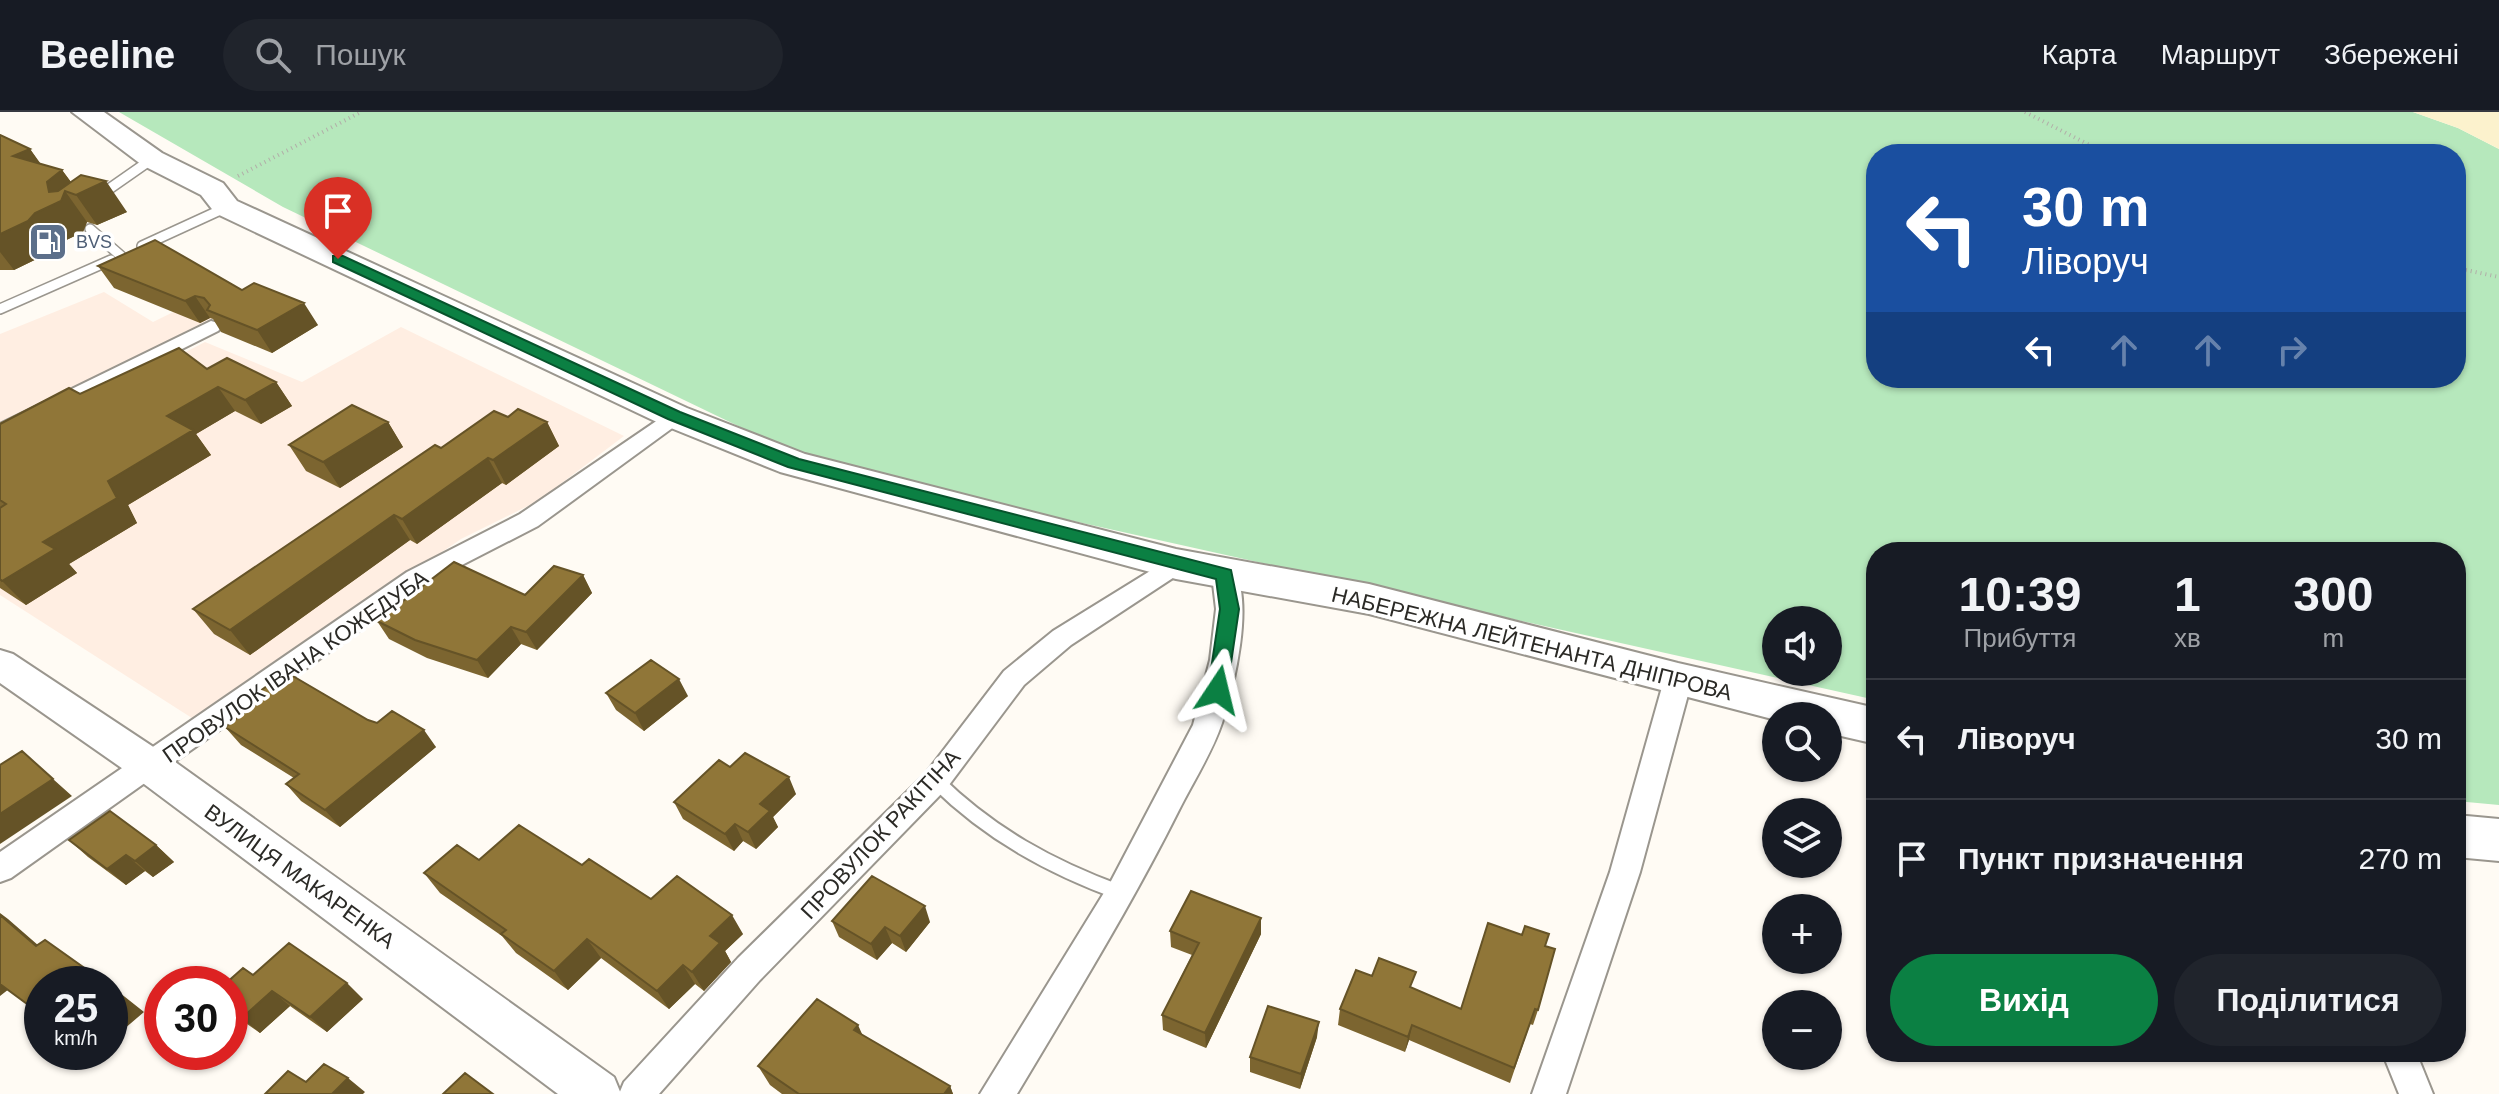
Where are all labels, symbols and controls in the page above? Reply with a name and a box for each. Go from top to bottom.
search box [223,19,783,91]
icon: search [251,33,295,77]
text: Beeline [40,34,175,76]
text: Пошук [315,38,406,71]
text: Карта [2042,39,2117,70]
text: Маршрут [2161,39,2280,70]
text: Збережені [2324,39,2459,70]
text: 30 m [2022,175,2150,238]
icon: left [1890,176,1994,280]
pin [304,177,372,259]
icon: arrive [316,189,360,233]
fuel station icon: BVS [27,221,69,263]
place label: BVS [76,232,112,252]
text: Ліворуч [2022,241,2149,282]
icon: left [2018,328,2062,372]
icon: ahead [2102,328,2146,372]
icon: ahead [2186,328,2230,372]
icon: right [2270,328,2314,372]
street label: ПРОВУЛОК ІВАНА КОЖЕДУБА [158,565,433,768]
text: 10:39 [1959,568,2081,621]
text: 1 [2174,568,2201,621]
text: 300 [2293,568,2373,621]
street label: НАБЕРЕЖНА ЛЕЙТЕНАНТА ДНІПРОВА [1329,582,1735,705]
map controls [1762,606,1842,1070]
button: sound [1762,606,1842,686]
text: Прибуття [1964,623,2076,653]
text: хв [2174,623,2201,653]
text: m [2323,623,2344,653]
position arrow [1176,648,1260,732]
button: search [1762,702,1842,782]
icon: left [1890,717,1934,761]
text: Ліворуч [1958,722,2076,755]
text: 30 m [2375,722,2442,755]
street label: ПРОВУЛОК РАКІТІНА [796,745,965,924]
button: layers [1762,798,1842,878]
street label: ВУЛИЦЯ МАКАРЕНКА [200,799,400,954]
icon: arrive [1890,837,1934,881]
text: Пункт призначення [1958,842,2244,875]
text: 270 m [2359,842,2442,875]
button: + [1762,894,1842,974]
button: Вихід [1890,954,2158,1046]
button: Поділитися [2174,954,2442,1046]
speed limit sign: 30 [144,966,248,1070]
text: 25 [54,986,98,1030]
button: − [1762,990,1842,1070]
text: km/h [54,1027,98,1049]

